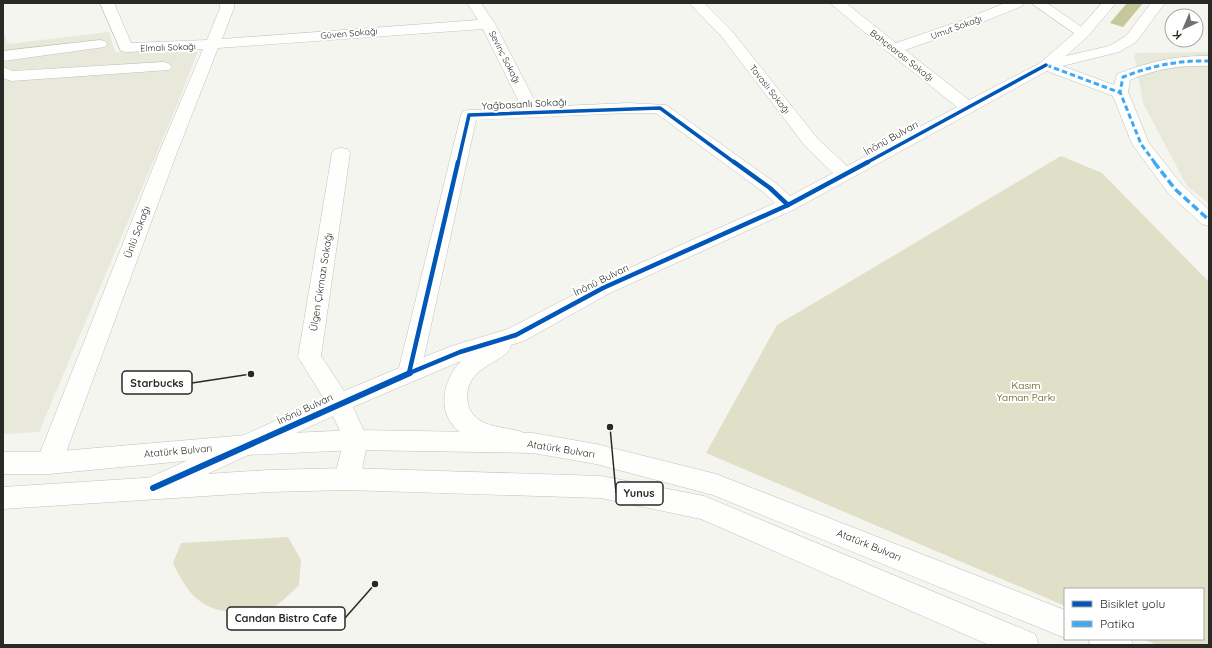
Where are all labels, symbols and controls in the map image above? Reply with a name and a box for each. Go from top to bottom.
north arrow [1164,8,1204,48]
street label: Umut Sokağı [929,13,983,41]
street label: Güven Sokağı [320,25,378,41]
street label: Bahçearası Sokağı [868,27,936,83]
text: K [1170,28,1185,43]
street label: Sevinç Sokağı [487,29,523,85]
street label: Elmalı Sokağı [140,41,196,53]
street label: Tavaslı Sokağı [747,62,793,116]
street label: Yağbasanlı Sokağı [481,95,567,113]
street label: İnönü Bulvarı [862,118,920,158]
street label: Ünlü Sokağı [121,204,153,260]
street label: Ülgen Çıkmazı Sokağı [307,232,335,332]
street label: İnönü Bulvarı [571,261,631,299]
callout: Starbucks [122,371,192,394]
text: Starbucks [130,376,184,390]
park label: Kasım Yaman Parkı [997,379,1055,404]
street label: İnönü Bulvarı [275,390,335,428]
street label: Atatürk Bulvarı [526,437,596,461]
street label: Atatürk Bulvarı [143,442,213,460]
callout: Yunus [616,482,663,505]
text: Yunus [623,486,655,500]
street label: Atatürk Bulvarı [835,526,903,564]
legend [1064,588,1204,640]
text: Bisiklet yolu [1100,596,1165,611]
callout: Candan Bistro Cafe [227,607,345,630]
text: Candan Bistro Cafe [235,611,338,625]
text: Patika [1100,616,1135,631]

